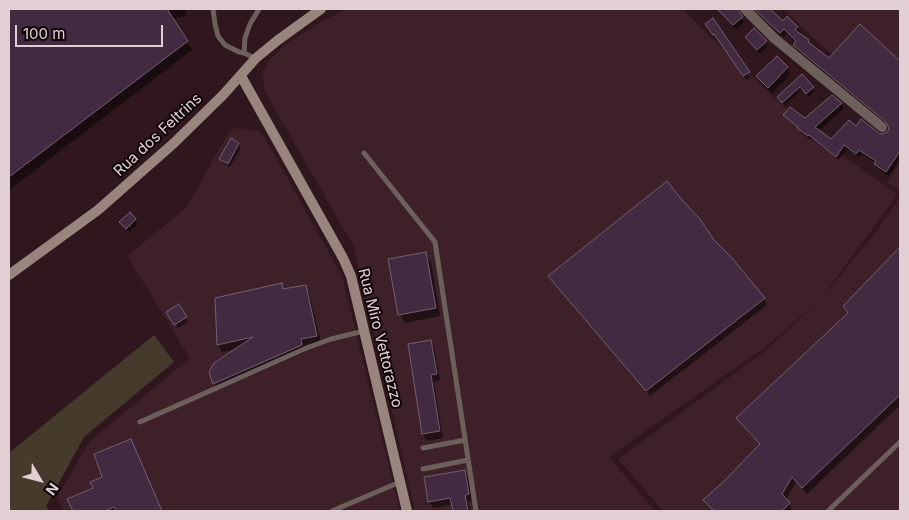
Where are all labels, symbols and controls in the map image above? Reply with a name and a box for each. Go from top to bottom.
scale bar [18,15,165,47]
text: 100 m [23,24,65,43]
street label: Rua dos Feltrins [110,90,206,180]
street label: Rua Miro Vettorazzo [354,266,406,410]
north arrow [15,455,65,505]
text: N [42,480,62,499]

